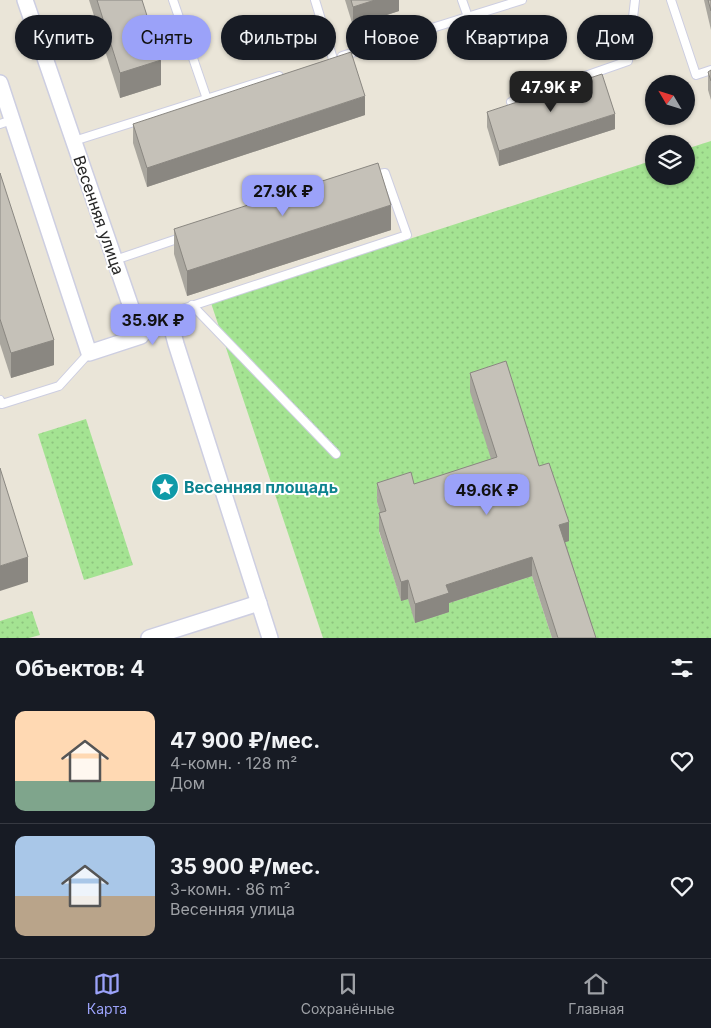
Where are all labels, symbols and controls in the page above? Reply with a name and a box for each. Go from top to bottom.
chip: Купить [15,15,112,60]
chip: Снять [122,15,211,60]
chip: Фильтры [221,15,336,60]
chip: Новое [346,15,437,60]
chip: Квартира [447,15,567,60]
chip: Дом [577,15,653,60]
pin: 47.9K ₽ [505,70,597,113]
north arrow [645,75,695,125]
map controls [645,75,695,185]
text: 47.9K ₽ [521,77,581,97]
button: layers [645,135,695,185]
street label: Весенняя улица [69,153,129,277]
pin: 27.9K ₽ [237,174,329,217]
text: 27.9K ₽ [253,181,313,201]
pin: 35.9K ₽ [107,304,199,346]
text: 35.9K ₽ [122,310,184,330]
place icon: Весенняя площадь [150,472,180,502]
pin: 49.6K ₽ [441,474,533,516]
place label: Весенняя площадь [184,477,338,497]
text: 49.6K ₽ [455,480,519,500]
icon: filters [668,654,696,682]
text: Объектов: 4 [15,656,144,681]
text: 47 900 ₽/мес. [170,728,320,753]
icon: home [55,731,115,791]
icon: heart [668,747,696,775]
text: 4-комн. · 128 m² [170,753,297,773]
text: Дом [170,773,205,793]
text: 35 900 ₽/мес. [170,854,321,879]
icon: home [55,856,115,916]
icon: heart [668,872,696,900]
text: 3-комн. · 86 m² [170,879,291,899]
text: Весенняя улица [170,899,295,919]
tab: Карта [87,970,127,1017]
tab: Сохранённые [301,970,395,1017]
tab: Главная [568,970,624,1017]

